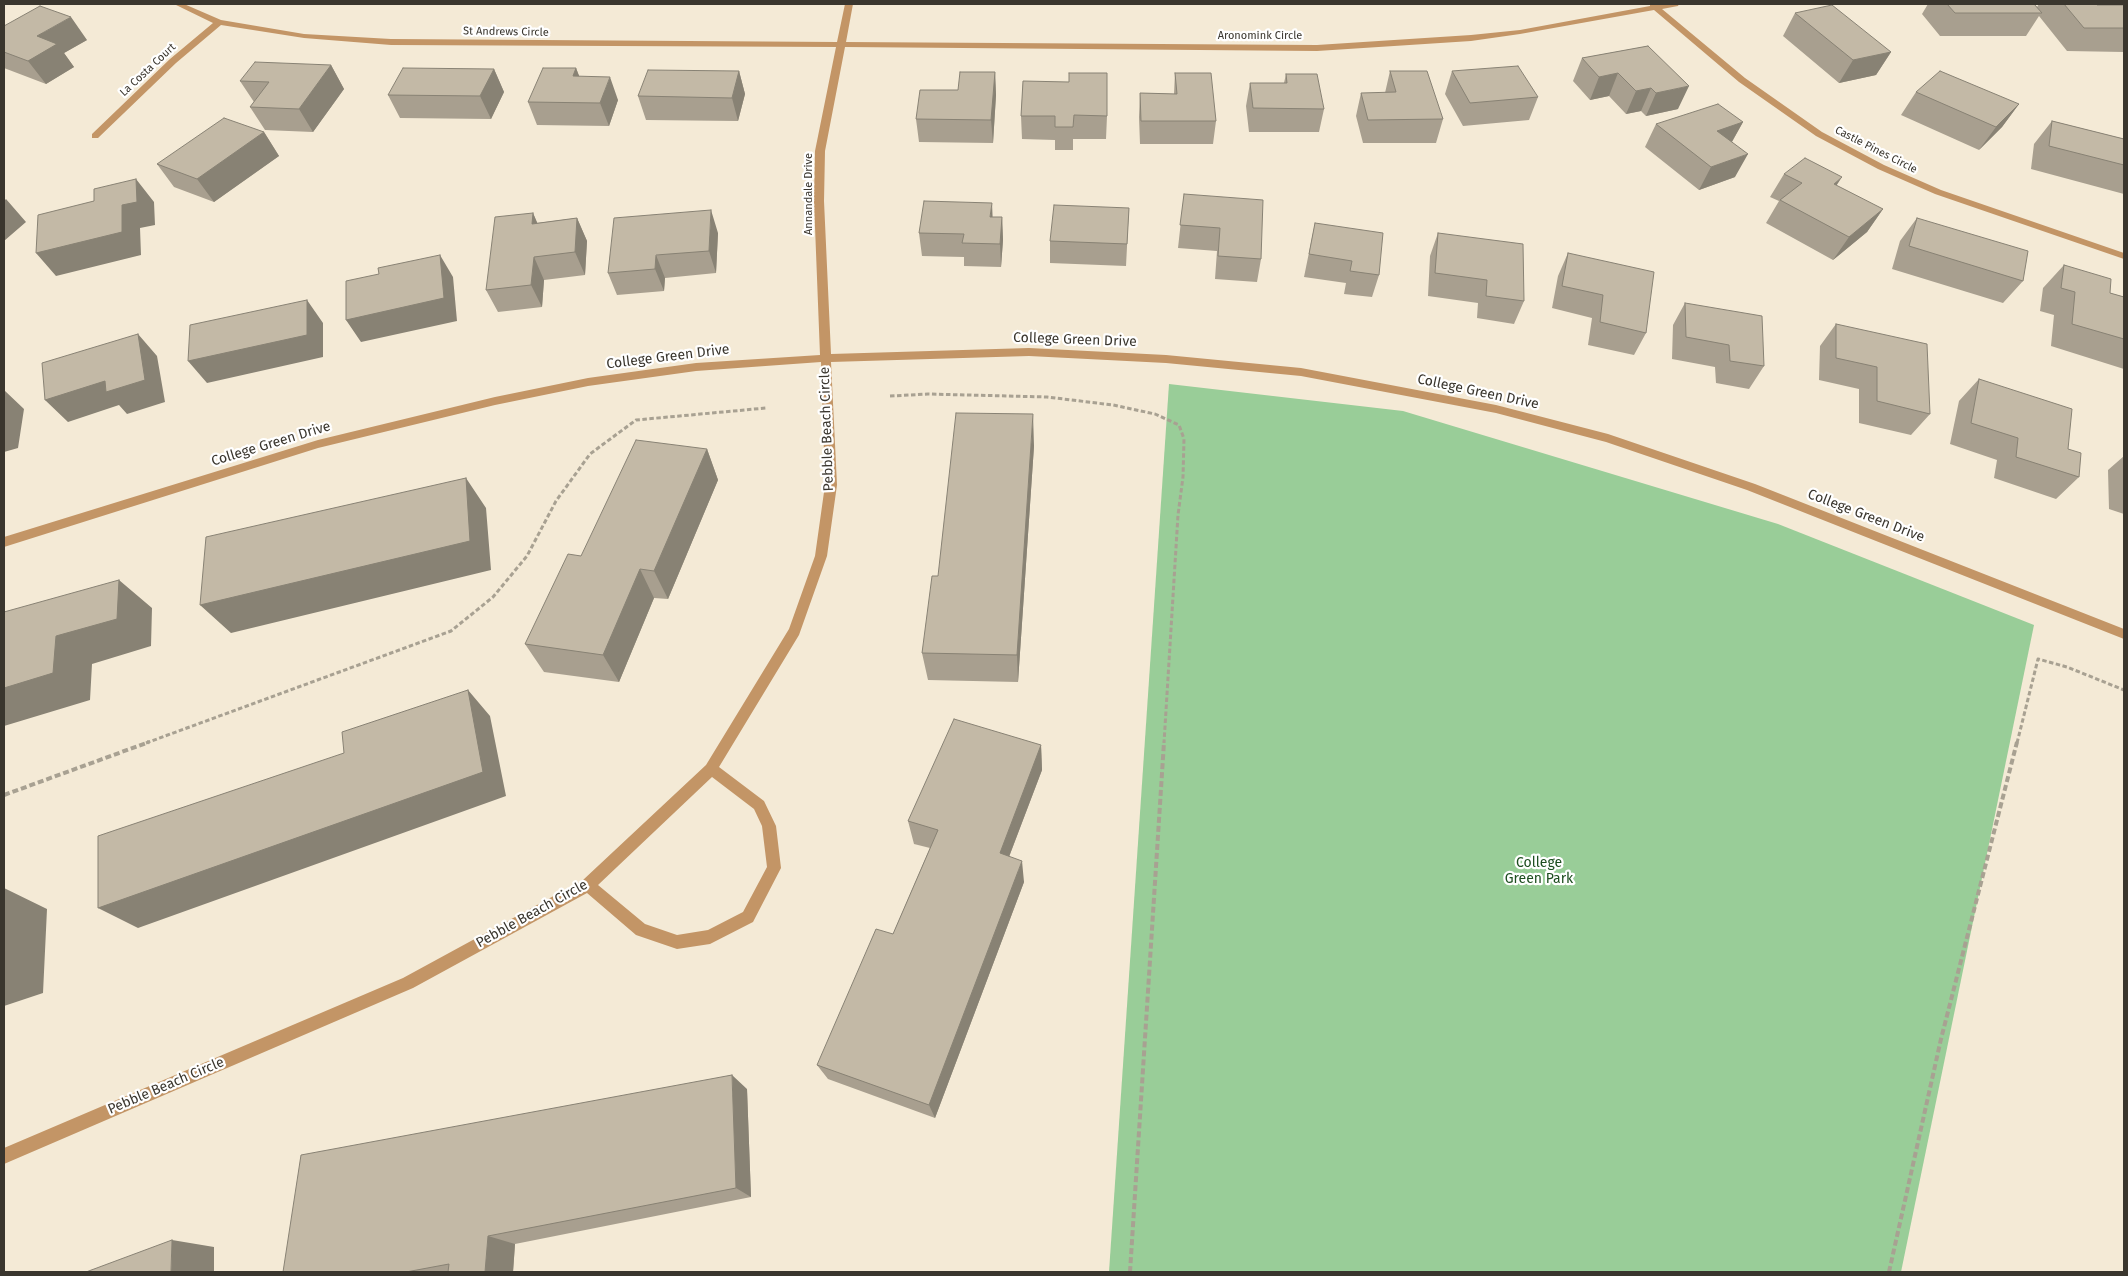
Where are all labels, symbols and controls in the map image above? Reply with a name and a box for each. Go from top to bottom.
street label: St Andrews Circle [463,25,549,39]
street label: Aronomink Circle [1218,29,1302,43]
street label: La Costa Court [117,41,179,99]
street label: Castle Pines Circle [1833,124,1919,176]
street label: Annandale Drive [802,153,816,235]
street label: College Green Drive [1013,329,1137,351]
street label: College Green Drive [606,341,730,373]
street label: Pebble Beach Circle [816,366,838,492]
street label: College Green Drive [1416,371,1540,413]
street label: College Green Drive [209,418,333,470]
street label: College Green Drive [1805,486,1927,546]
park label: College Green Park [1505,855,1573,888]
street label: Pebble Beach Circle [473,876,591,952]
street label: Pebble Beach Circle [105,1054,227,1118]

